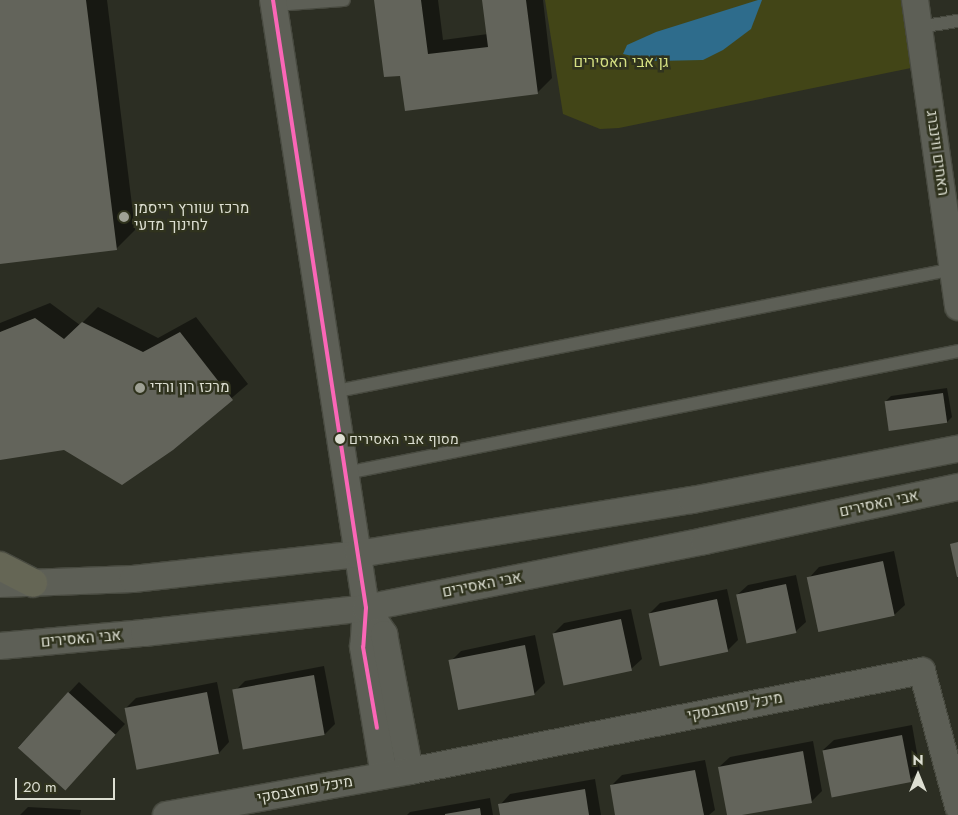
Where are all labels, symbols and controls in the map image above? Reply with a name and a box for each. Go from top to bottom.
park label: גן אבי האסירים [573,54,669,72]
street label: האחים ווינברג [922,109,952,197]
place label: מרכז שוורץ רייסמן לחינוך מדעי [134,199,249,234]
marker: מרכז שוורץ רייסמן לחינוך מדעי [118,211,130,223]
place label: מרכז רון ורדי [150,379,229,397]
marker: מרכז רון ורדי [134,382,146,394]
place label: מסוף אבי האסירים [349,431,459,447]
marker: מסוף אבי האסירים [335,434,345,444]
street label: אבי האסירים [838,487,920,521]
street label: אבי האסירים [441,568,523,602]
street label: אבי האסירים [40,627,122,651]
street label: מיכל פוחצבסקי [686,689,784,725]
north arrow [893,750,943,800]
text: N [912,750,924,770]
scale bar [18,768,118,800]
street label: מיכל פוחצבסקי [256,773,354,807]
text: 20 m [23,776,57,798]

